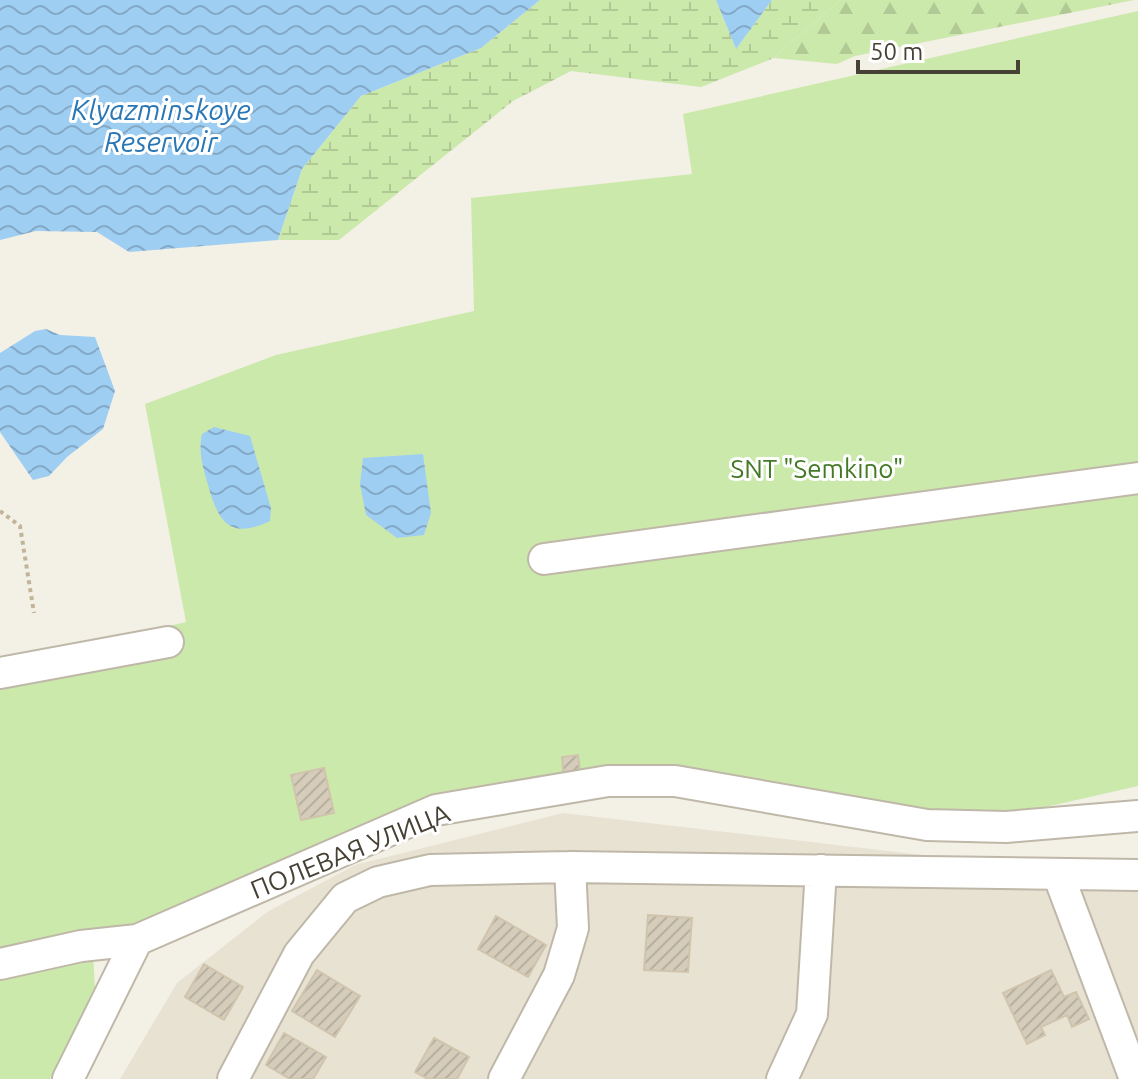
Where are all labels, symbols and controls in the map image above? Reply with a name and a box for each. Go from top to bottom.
scale bar [858,24,1018,74]
text: 50 m [870,38,923,65]
water label: Klyazminskoye Reservoir [71,94,251,157]
park label: SNT "Semkino" [731,454,903,483]
street label: ПОЛЕВАЯ УЛИЦА [246,798,454,904]

